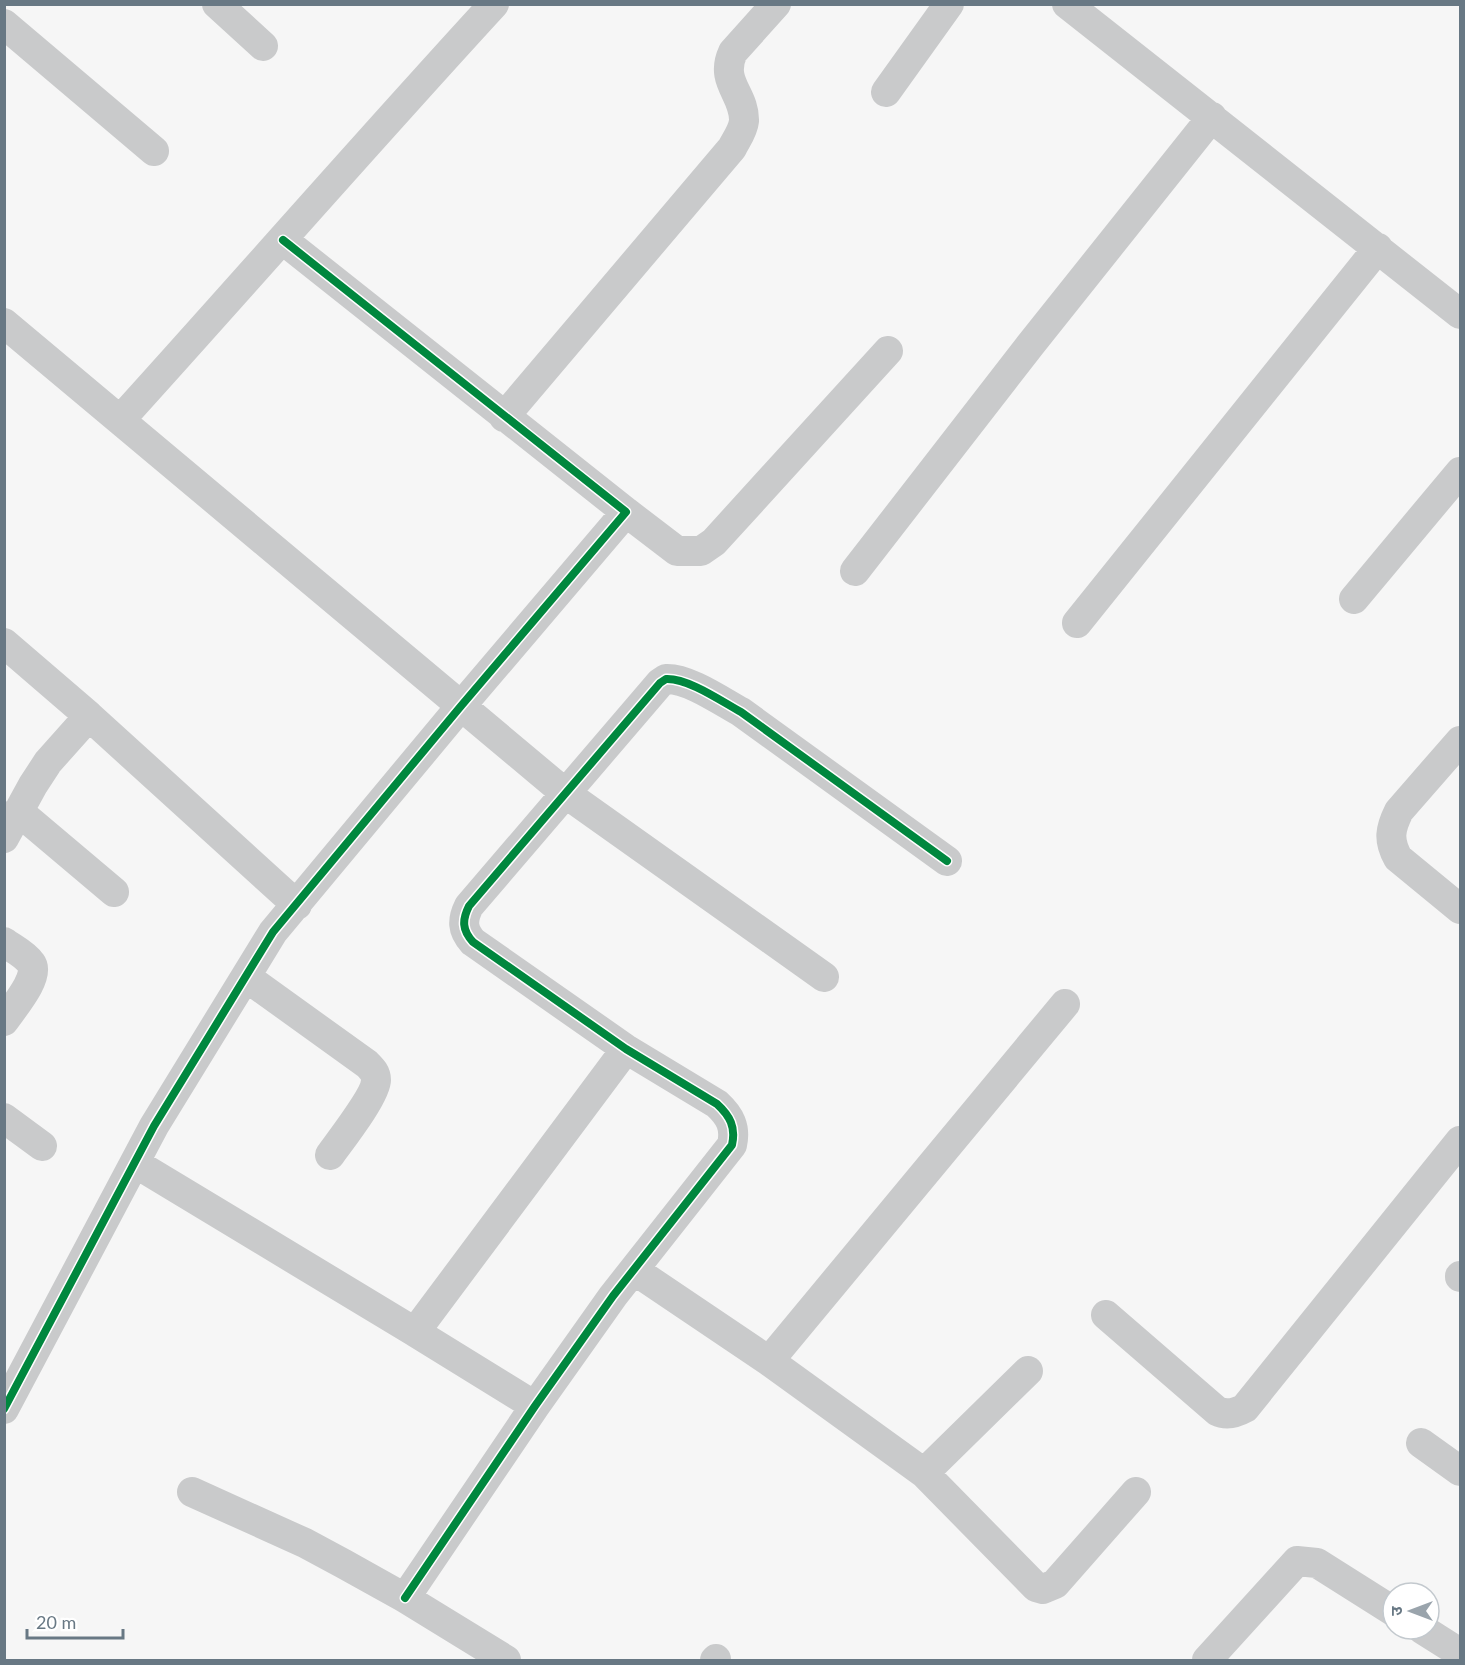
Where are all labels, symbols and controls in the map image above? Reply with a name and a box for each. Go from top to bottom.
north arrow [1381,1581,1441,1641]
scale bar [27,1602,123,1640]
text: उ [1386,1606,1405,1616]
text: 20 m [36,1611,76,1633]

